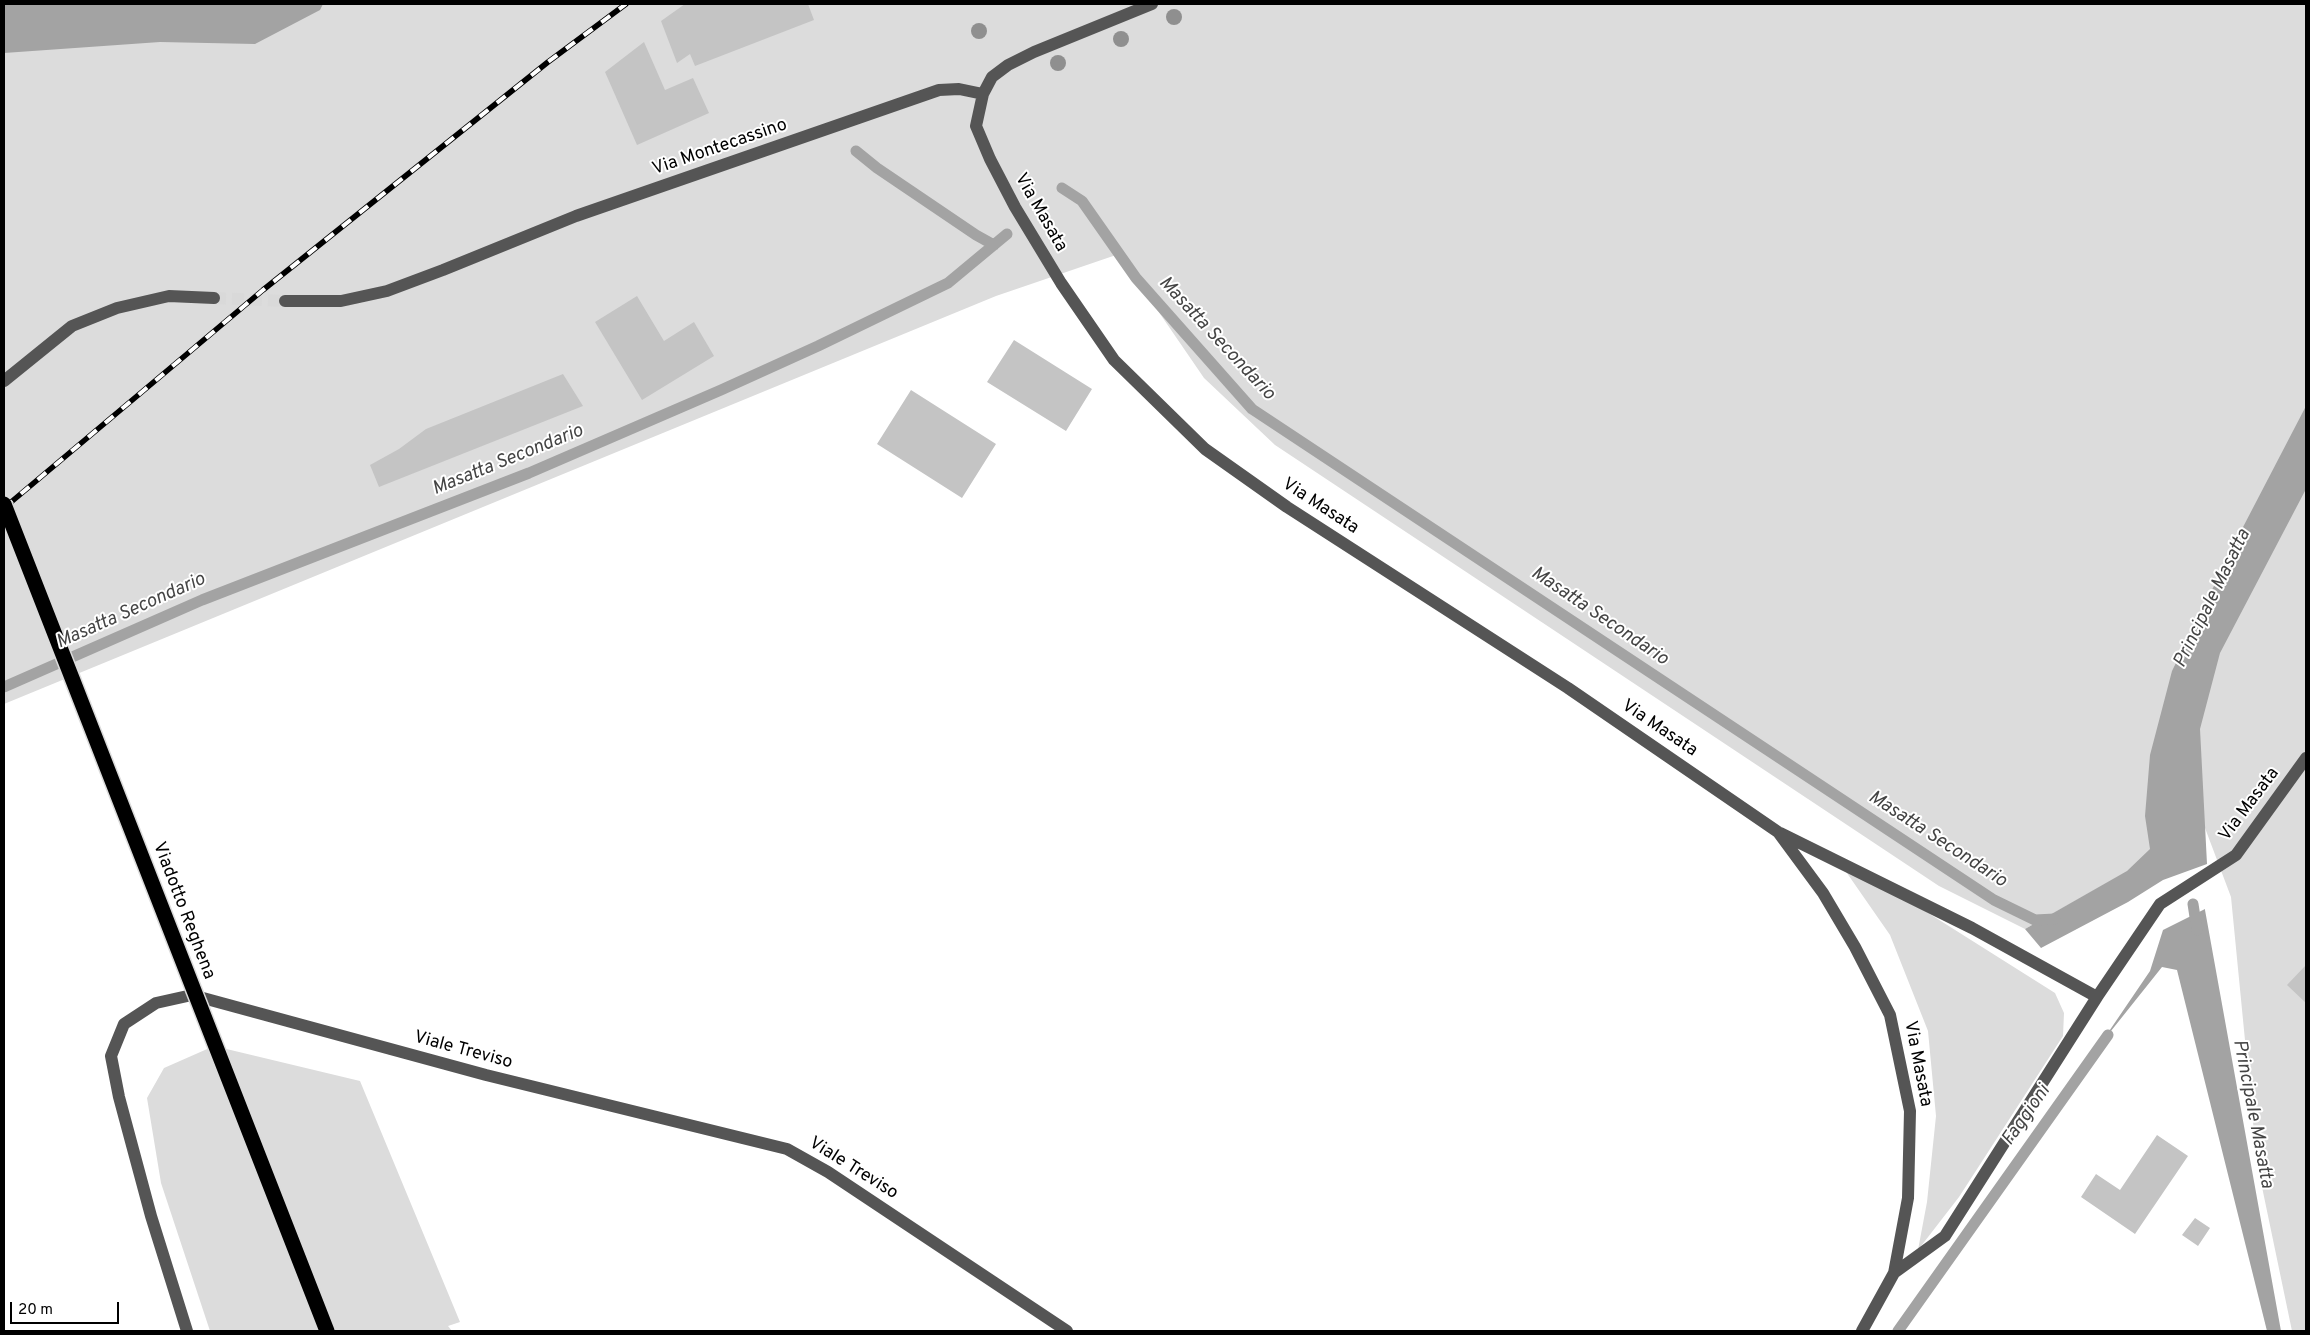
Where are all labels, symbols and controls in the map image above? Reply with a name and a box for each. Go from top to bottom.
street label: Via Montecassino [650,115,790,181]
street label: Via Masata [1009,170,1071,256]
water label: Masatta Secondario [1153,272,1279,406]
water label: Masatta Secondario [429,420,587,502]
street label: Via Masata [1278,474,1362,540]
water label: Principale Masatta [2170,526,2256,672]
water label: Masatta Secondario [1526,563,1672,671]
water label: Masatta Secondario [53,569,209,655]
street label: Via Masata [1617,696,1701,762]
street label: Via Masata [2215,764,2285,846]
water label: Masatta Secondario [1863,787,2011,893]
street label: Viadotto Reghena [147,839,219,983]
street label: Via Masata [1898,1019,1936,1109]
street label: Viale Treviso [411,1027,515,1075]
water label: Principale Masatta [2226,1038,2278,1190]
water label: Faggioni [1998,1081,2056,1151]
street label: Viale Treviso [804,1133,902,1205]
scale bar [12,1292,121,1324]
text: 20 m [18,1301,53,1320]

